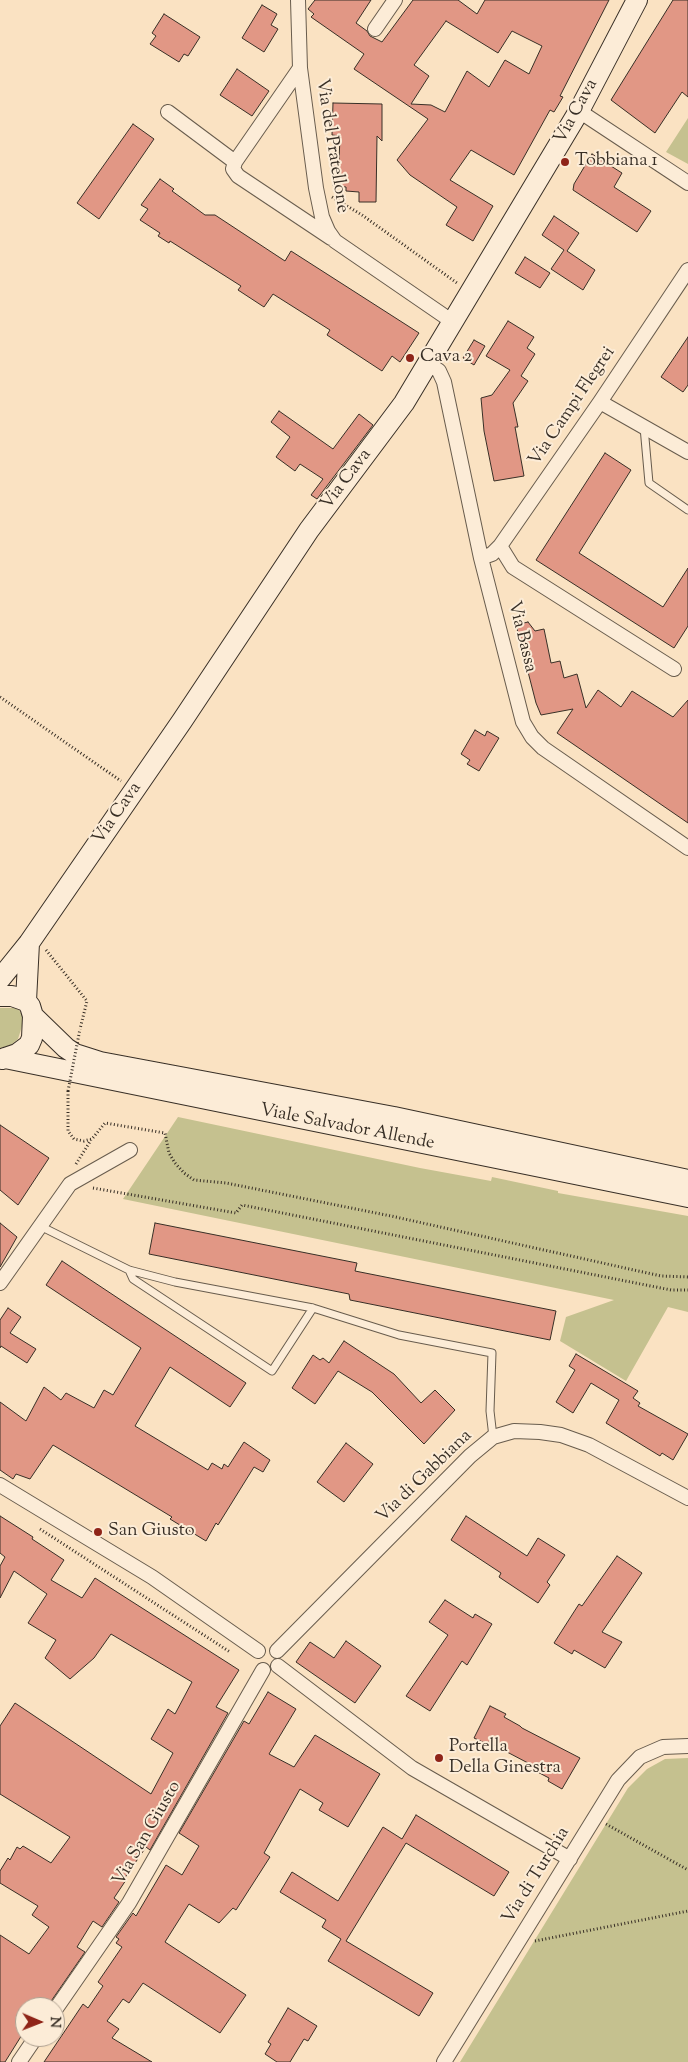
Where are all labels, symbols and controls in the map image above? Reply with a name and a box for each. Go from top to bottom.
street label: Via Cava [550,76,604,148]
street label: Via del Pratellone [310,77,352,215]
place label: Tobbiana 1 [575,151,658,173]
marker: Tobbiana 1 [559,156,571,168]
street label: Via Campi Flegrei [525,343,621,471]
place label: Cava 2 [420,347,472,369]
marker: Cava 2 [404,352,416,364]
street label: Via Cava [317,445,377,515]
street label: Via Bassa [502,599,540,675]
street label: Via Cava [89,779,147,849]
street label: Viale Salvador Allende [258,1100,436,1156]
street label: Via di Gabbiana [373,1426,477,1528]
place label: San Giusto [108,1521,195,1543]
marker: San Giusto [92,1526,104,1538]
place label: Portella Della Ginestra [449,1737,561,1780]
marker: Portella Della Ginestra [433,1752,445,1764]
street label: Via San Giusto [109,1778,187,1890]
street label: Via di Turchia [499,1824,575,1928]
north arrow [15,1997,65,2047]
text: N [44,2016,64,2028]

